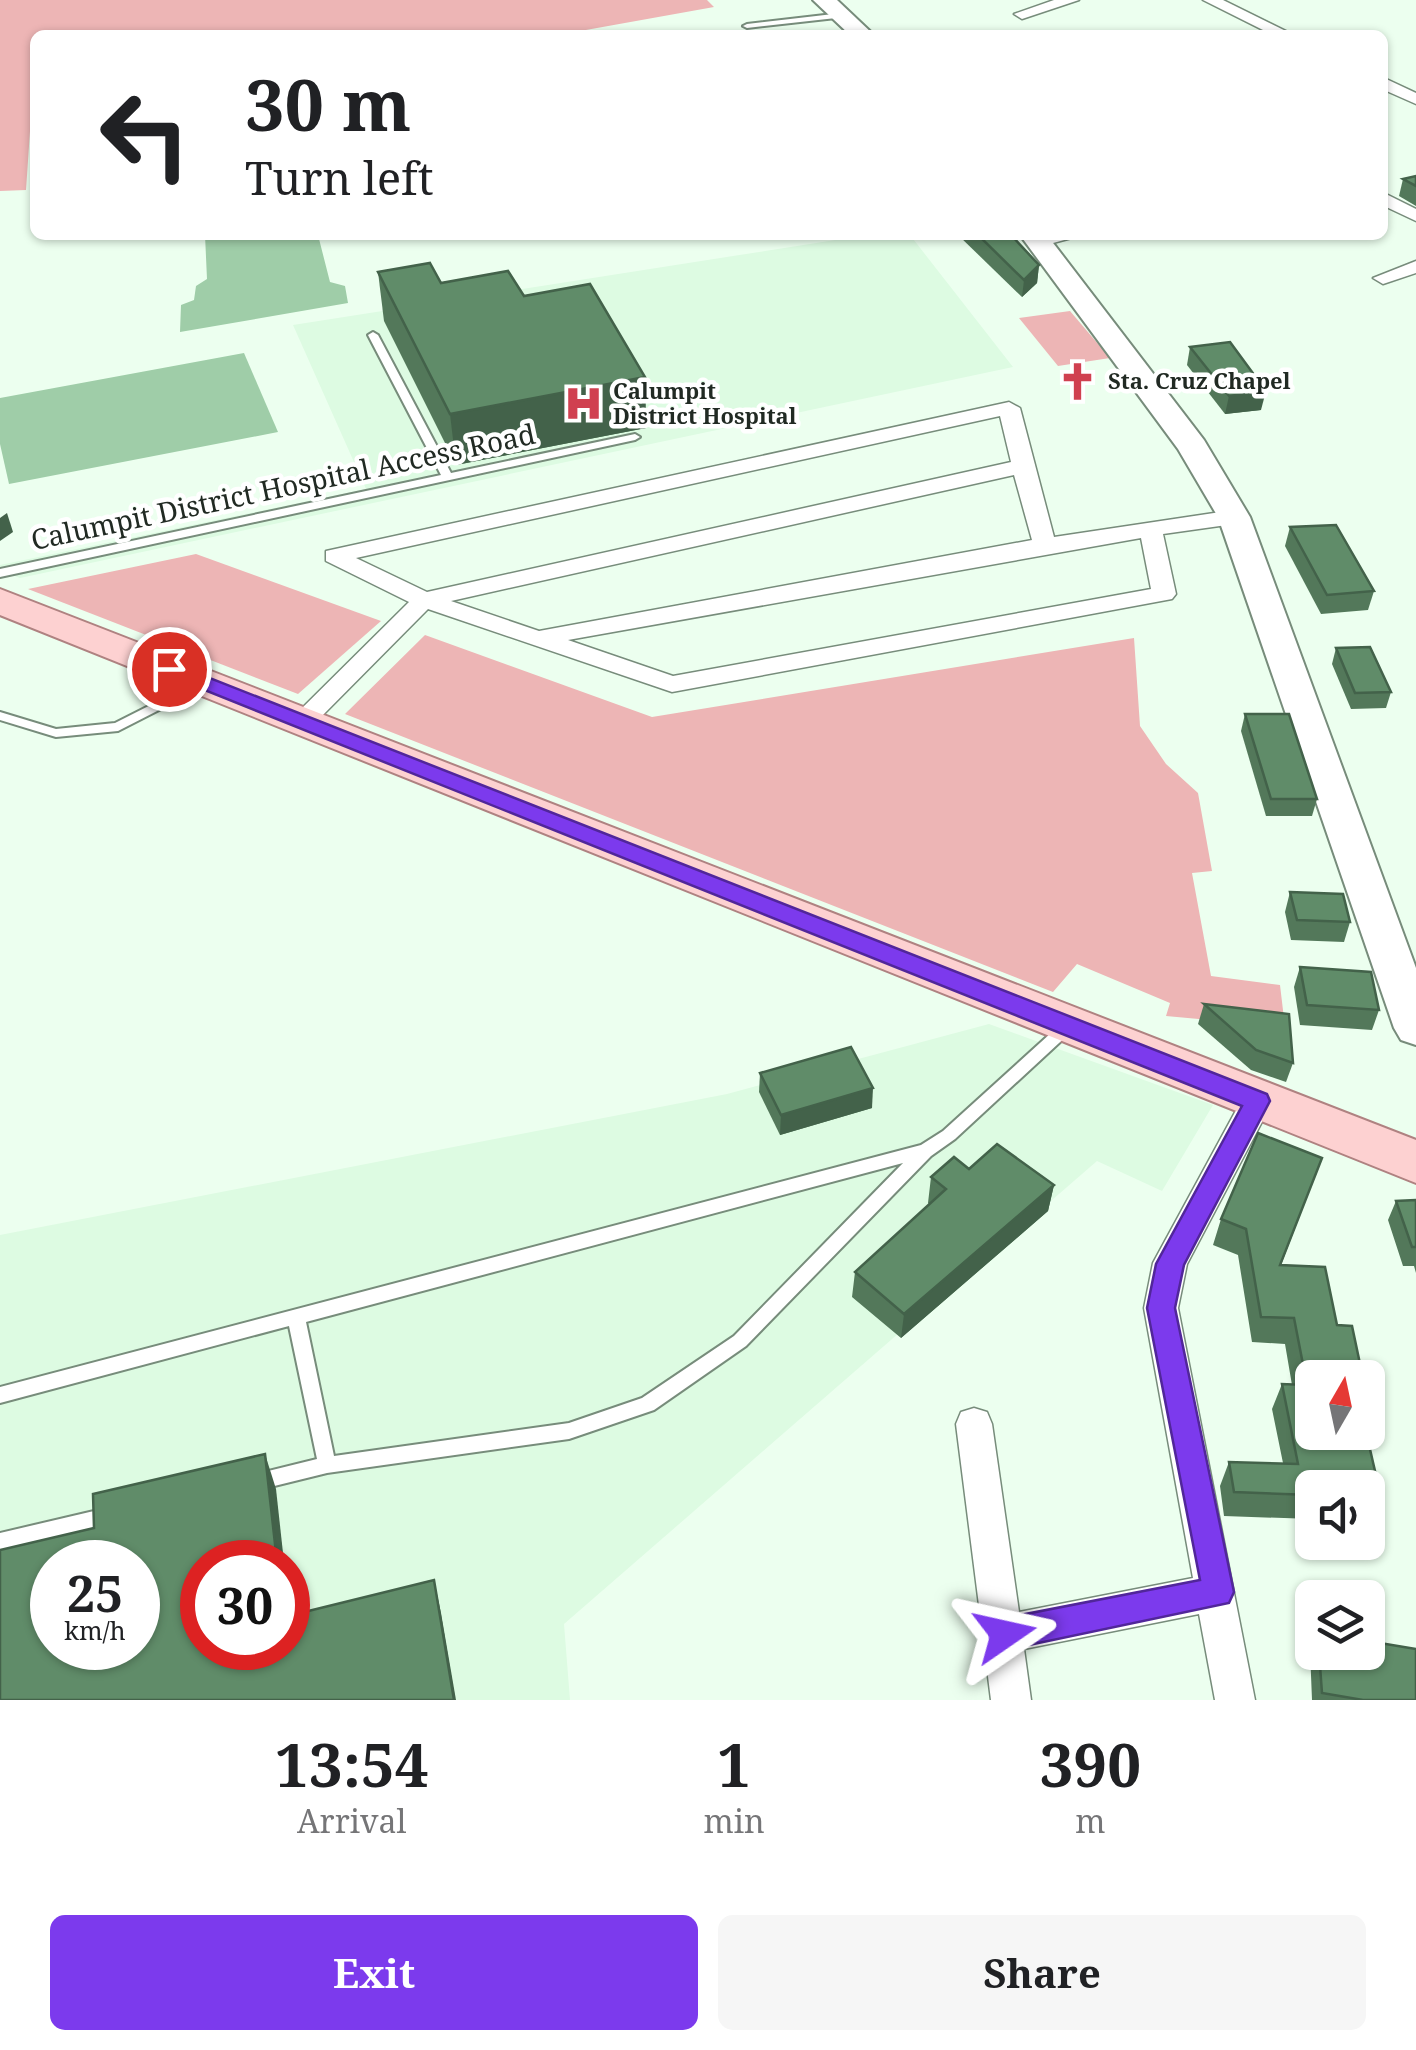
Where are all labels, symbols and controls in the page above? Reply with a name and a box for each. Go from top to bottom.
text: 30 m [245,56,411,152]
icon: left [80,70,210,200]
text: Turn left [245,147,434,208]
church icon: Sta. Cruz Chapel [1057,360,1099,402]
place label: Sta. Cruz Chapel [1108,365,1291,395]
place label: Calumpit District Hospital [613,375,797,430]
hospital icon: Calumpit District Hospital [562,383,604,425]
street label: Calumpit District Hospital Access Road [27,414,538,558]
pin [127,627,212,712]
icon: arrive [142,642,197,697]
north arrow [1295,1360,1385,1450]
map controls [1295,1360,1385,1670]
button: sound [1295,1470,1385,1560]
speed limit sign: 30 [180,1540,310,1670]
text: 25 [67,1559,123,1627]
button: layers [1295,1580,1385,1670]
position arrow [953,1582,1057,1686]
text: km/h [64,1613,126,1647]
text: 13:54 [275,1723,429,1805]
text: 1 [717,1723,751,1805]
text: 390 [1039,1723,1141,1805]
text: Arrival [297,1799,406,1842]
text: min [704,1799,765,1842]
text: m [1075,1799,1105,1842]
button: Exit [50,1915,698,2030]
button: Share [718,1915,1366,2030]

